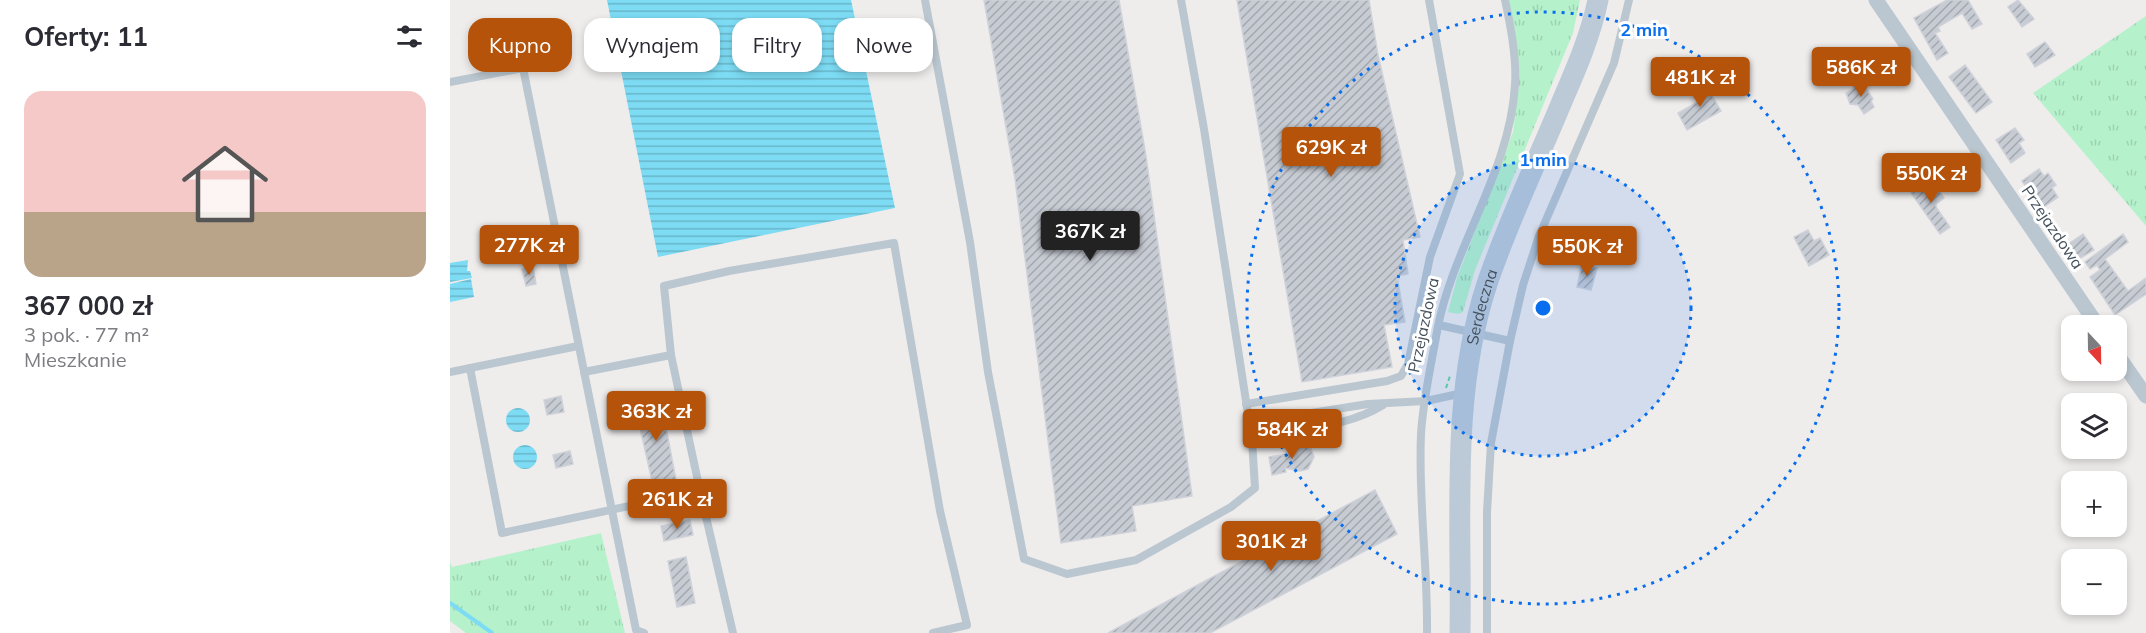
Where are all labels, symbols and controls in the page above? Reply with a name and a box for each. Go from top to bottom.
chip: Kupno [468,18,572,72]
chip: Wynajem [584,18,720,72]
chip: Filtry [732,18,822,72]
chip: Nowe [834,18,933,72]
text: 2 min [1620,18,1668,41]
text: Oferty: 11 [24,20,148,53]
icon: filters [393,20,426,53]
pin: 586K zł [1806,47,1916,98]
text: 586K zł [1826,54,1896,79]
pin: 481K zł [1645,57,1755,108]
text: 481K zł [1665,64,1735,89]
pin: 629K zł [1276,127,1386,178]
icon: home [171,130,279,238]
text: 629K zł [1296,134,1366,159]
text: 1 min [1519,148,1567,171]
pin: 550K zł [1876,153,1986,204]
text: 550K zł [1896,160,1966,185]
street label: Przejazdowa [2018,181,2088,273]
pin: 367K zł [1035,211,1145,262]
text: 367K zł [1055,218,1125,243]
pin: 277K zł [474,225,584,276]
pin: 550K zł [1532,226,1642,277]
text: 277K zł [494,232,564,257]
text: 550K zł [1552,233,1622,258]
street label: Serdeczna [1462,266,1501,347]
street label: Przejazdowa [1403,276,1443,374]
text: 367 000 zł [24,289,152,322]
centre of rings [1533,298,1553,318]
north arrow [2061,315,2127,381]
map controls [2061,315,2127,615]
text: 3 pok. · 77 m² [24,322,149,347]
text: Mieszkanie [24,347,127,372]
pin: 363K zł [601,391,711,442]
button: layers [2061,393,2127,459]
text: 363K zł [621,398,691,423]
pin: 584K zł [1237,409,1347,460]
text: 584K zł [1257,416,1327,441]
button: + [2061,471,2127,537]
pin: 261K zł [622,479,732,530]
text: 261K zł [642,486,712,511]
pin: 301K zł [1216,521,1326,572]
text: 301K zł [1236,528,1306,553]
button: − [2061,549,2127,615]

